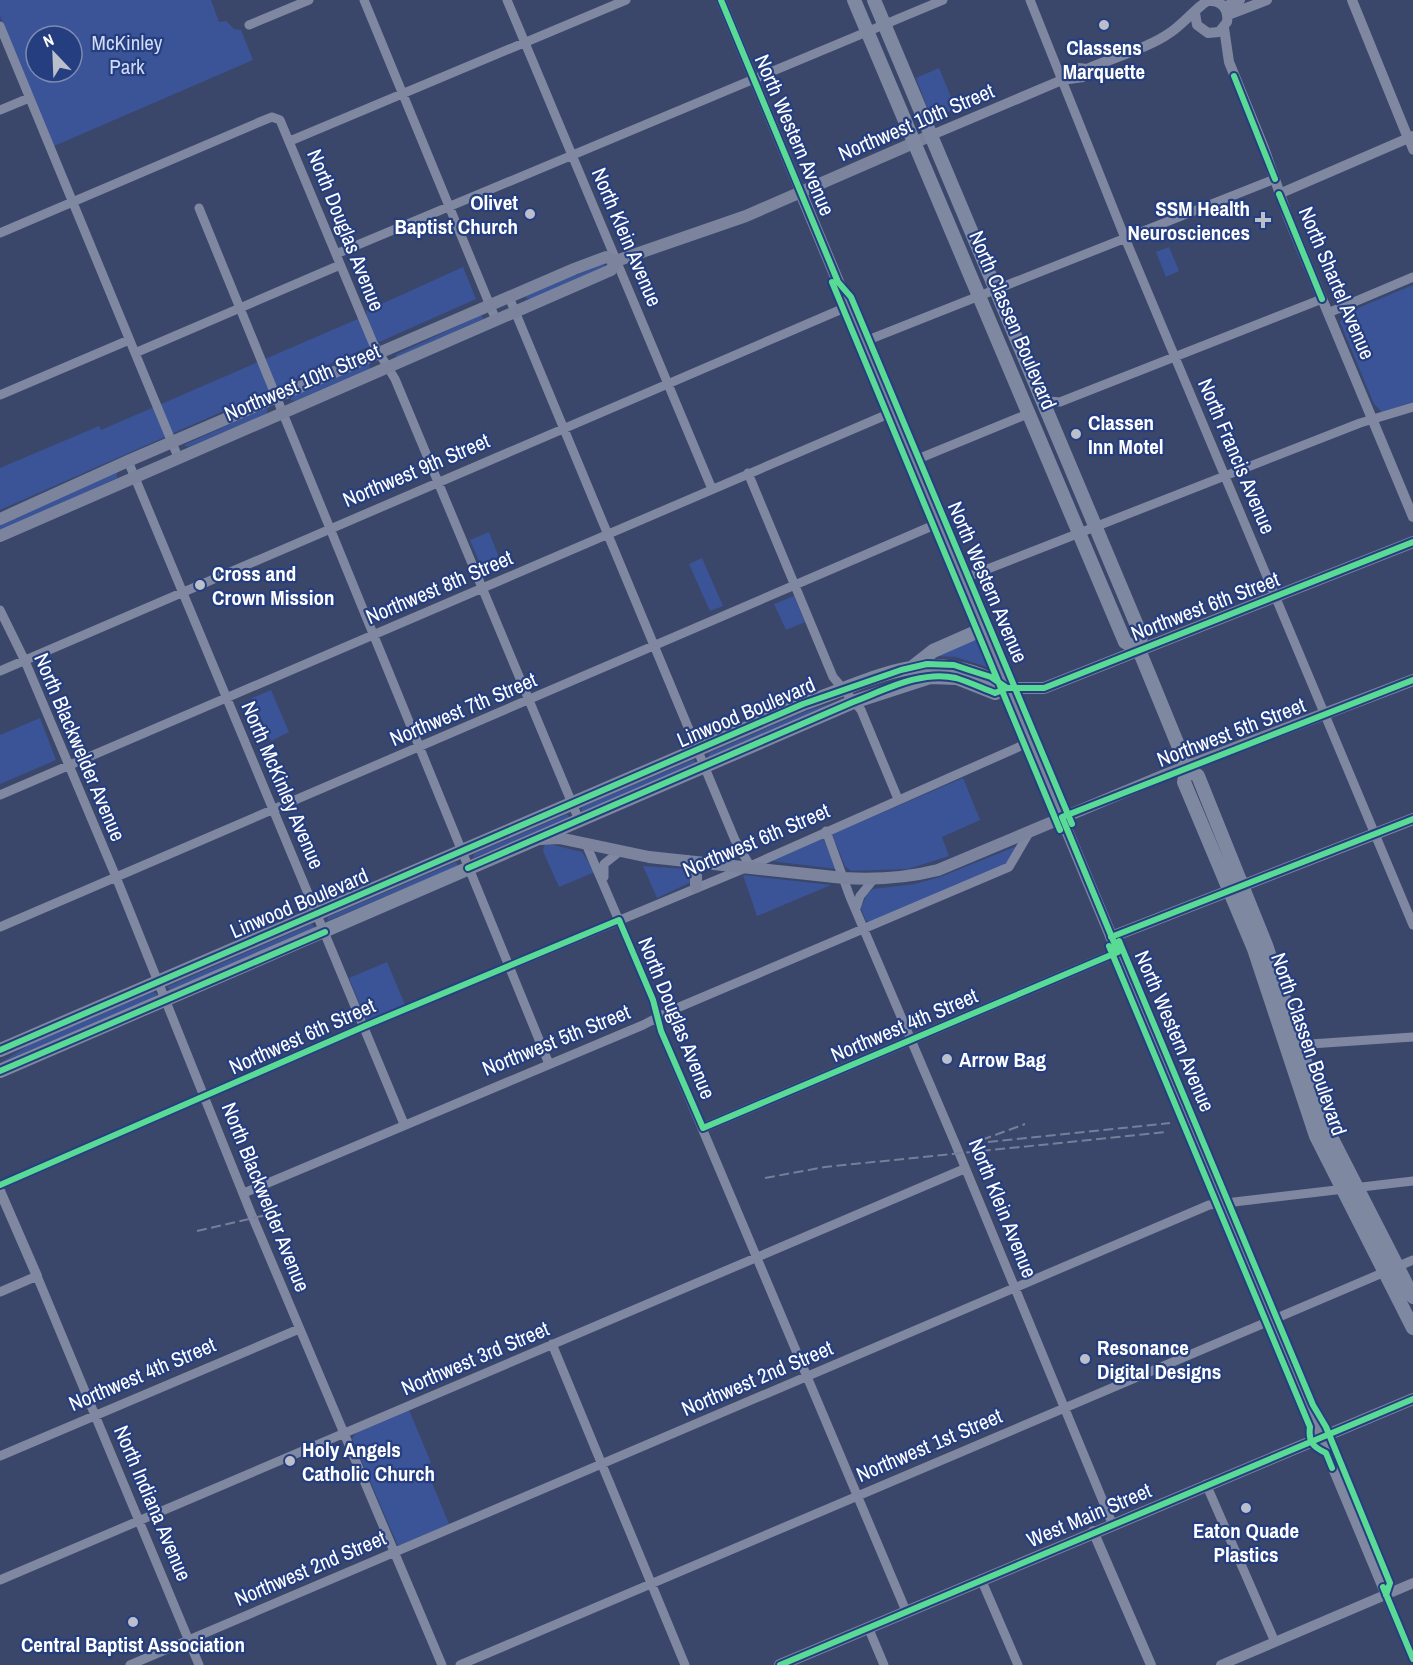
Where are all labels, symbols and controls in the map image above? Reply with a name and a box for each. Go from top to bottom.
marker: Classens Marquette [1097,18,1111,32]
north arrow [24,24,84,84]
text: N [39,28,57,52]
park label: McKinley Park [92,28,163,81]
place label: Classens Marquette [1063,33,1145,86]
street label: North Western Avenue [748,50,842,220]
street label: Northwest 10th Street [834,76,999,168]
street label: North Douglas Avenue [300,145,392,315]
street label: North Klein Avenue [585,163,669,311]
place label: Olivet Baptist Church [395,188,518,241]
place label: SSM Health Neurosciences [1127,194,1250,247]
street label: North Shartel Avenue [1292,202,1382,364]
marker: Olivet Baptist Church [523,207,537,221]
marker: SSM Health Neurosciences [1254,211,1272,229]
street label: North Classen Boulevard [962,226,1064,414]
street label: Northwest 10th Street [220,336,385,428]
street label: North Francis Avenue [1191,374,1283,538]
place label: Classen Inn Motel [1088,408,1164,461]
street label: Northwest 9th Street [338,426,494,514]
marker: Classen Inn Motel [1069,427,1083,441]
street label: North Western Avenue [941,497,1035,667]
street label: Northwest 8th Street [361,543,517,631]
place label: Cross and Crown Mission [212,559,334,612]
street label: Northwest 6th Street [1127,564,1284,648]
marker: Cross and Crown Mission [193,578,207,592]
street label: North Blackwelder Avenue [27,649,133,845]
street label: Northwest 7th Street [385,665,541,753]
street label: Linwood Boulevard [672,670,820,754]
street label: Northwest 5th Street [1153,690,1310,774]
street label: North McKinley Avenue [235,697,331,873]
street label: Northwest 6th Street [678,796,834,884]
street label: Linwood Boulevard [225,861,373,945]
street label: North Douglas Avenue [631,933,723,1103]
street label: North Western Avenue [1128,946,1222,1116]
street label: North Classen Boulevard [1264,949,1354,1139]
street label: Northwest 4th Street [826,981,982,1069]
street label: Northwest 6th Street [224,991,380,1081]
street label: Northwest 5th Street [478,997,634,1083]
place label: Arrow Bag [959,1045,1047,1074]
marker: Arrow Bag [940,1052,954,1066]
street label: North Blackwelder Avenue [215,1098,317,1296]
street label: North Klein Avenue [962,1134,1044,1282]
street label: Northwest 3rd Street [397,1314,554,1402]
street label: Northwest 4th Street [64,1330,220,1418]
street label: Northwest 2nd Street [677,1333,837,1423]
place label: Resonance Digital Designs [1097,1333,1221,1386]
marker: Resonance Digital Designs [1078,1352,1092,1366]
street label: Northwest 1st Street [852,1401,1007,1489]
street label: North Indiana Avenue [107,1421,199,1585]
place label: Holy Angels Catholic Church [302,1435,435,1488]
marker: Holy Angels Catholic Church [283,1454,297,1468]
street label: West Main Street [1022,1476,1156,1554]
marker: Eaton Quade Plastics [1239,1501,1253,1515]
place label: Eaton Quade Plastics [1193,1516,1299,1569]
street label: Northwest 2nd Street [230,1523,390,1613]
marker: Central Baptist Association [126,1615,140,1629]
place label: Central Baptist Association [21,1630,245,1659]

